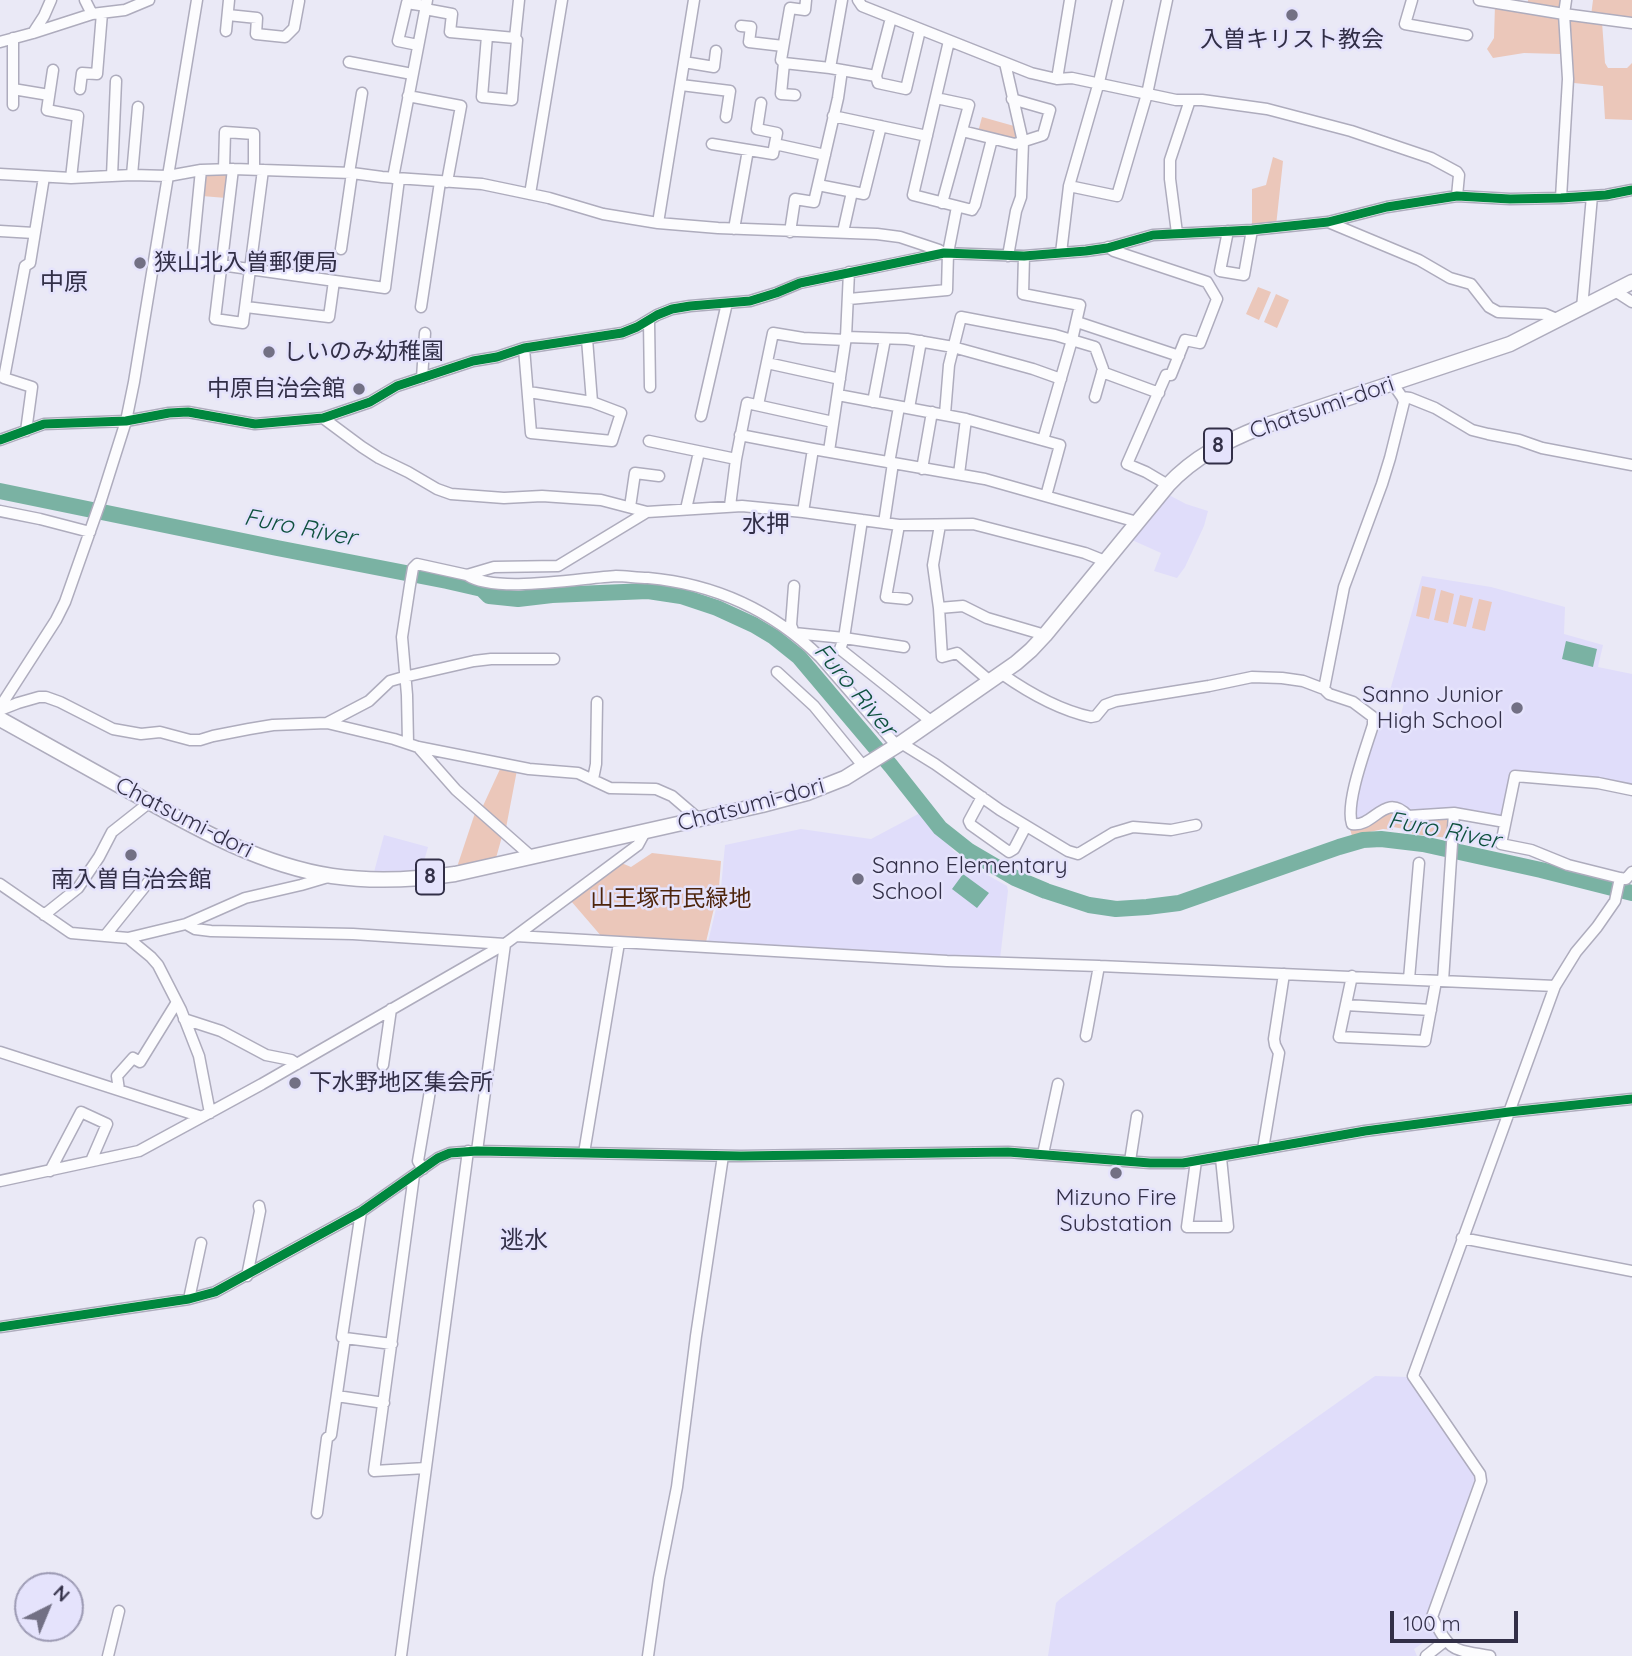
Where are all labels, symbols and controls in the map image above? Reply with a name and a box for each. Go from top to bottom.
marker: 入曽キリスト教会 [1284,7,1300,23]
place label: 入曽キリスト教会 [1200,26,1384,54]
place label: 狭山北入曽郵便局 [154,249,338,277]
marker: 狭山北入曽郵便局 [132,255,148,271]
district label: 中原 [40,269,88,297]
place label: しいのみ幼稚園 [283,338,444,366]
marker: しいのみ幼稚園 [261,344,277,360]
street label: Chatsumi-dori [1246,370,1398,446]
place label: 中原自治会館 [207,375,345,403]
marker: 中原自治会館 [351,381,367,397]
road number: 8 [1204,428,1232,464]
water label: Furo River [242,503,358,553]
district label: 水押 [742,511,790,539]
water label: Furo River [808,637,902,743]
place label: Sanno Junior High School [1362,681,1503,735]
marker: Sanno Junior High School [1509,700,1525,716]
street label: Chatsumi-dori [111,772,257,864]
street label: Chatsumi-dori [675,772,827,838]
water label: Furo River [1386,806,1502,856]
marker: 南入曽自治会館 [123,847,139,863]
place label: Sanno Elementary School [872,852,1068,906]
road number: 8 [416,860,444,894]
place label: 南入曽自治会館 [51,866,211,894]
marker: Sanno Elementary School [850,871,866,887]
park label: 山王塚市民緑地 [591,885,751,913]
place label: 下水野地区集会所 [309,1069,493,1097]
marker: 下水野地区集会所 [287,1075,303,1091]
marker: Mizuno Fire Substation [1108,1165,1124,1181]
place label: Mizuno Fire Substation [1056,1184,1176,1238]
district label: 逃水 [500,1227,548,1255]
north arrow [14,1572,84,1642]
text: N [49,1580,75,1607]
scale bar [1394,1596,1522,1640]
text: 100 m [1403,1610,1461,1636]

